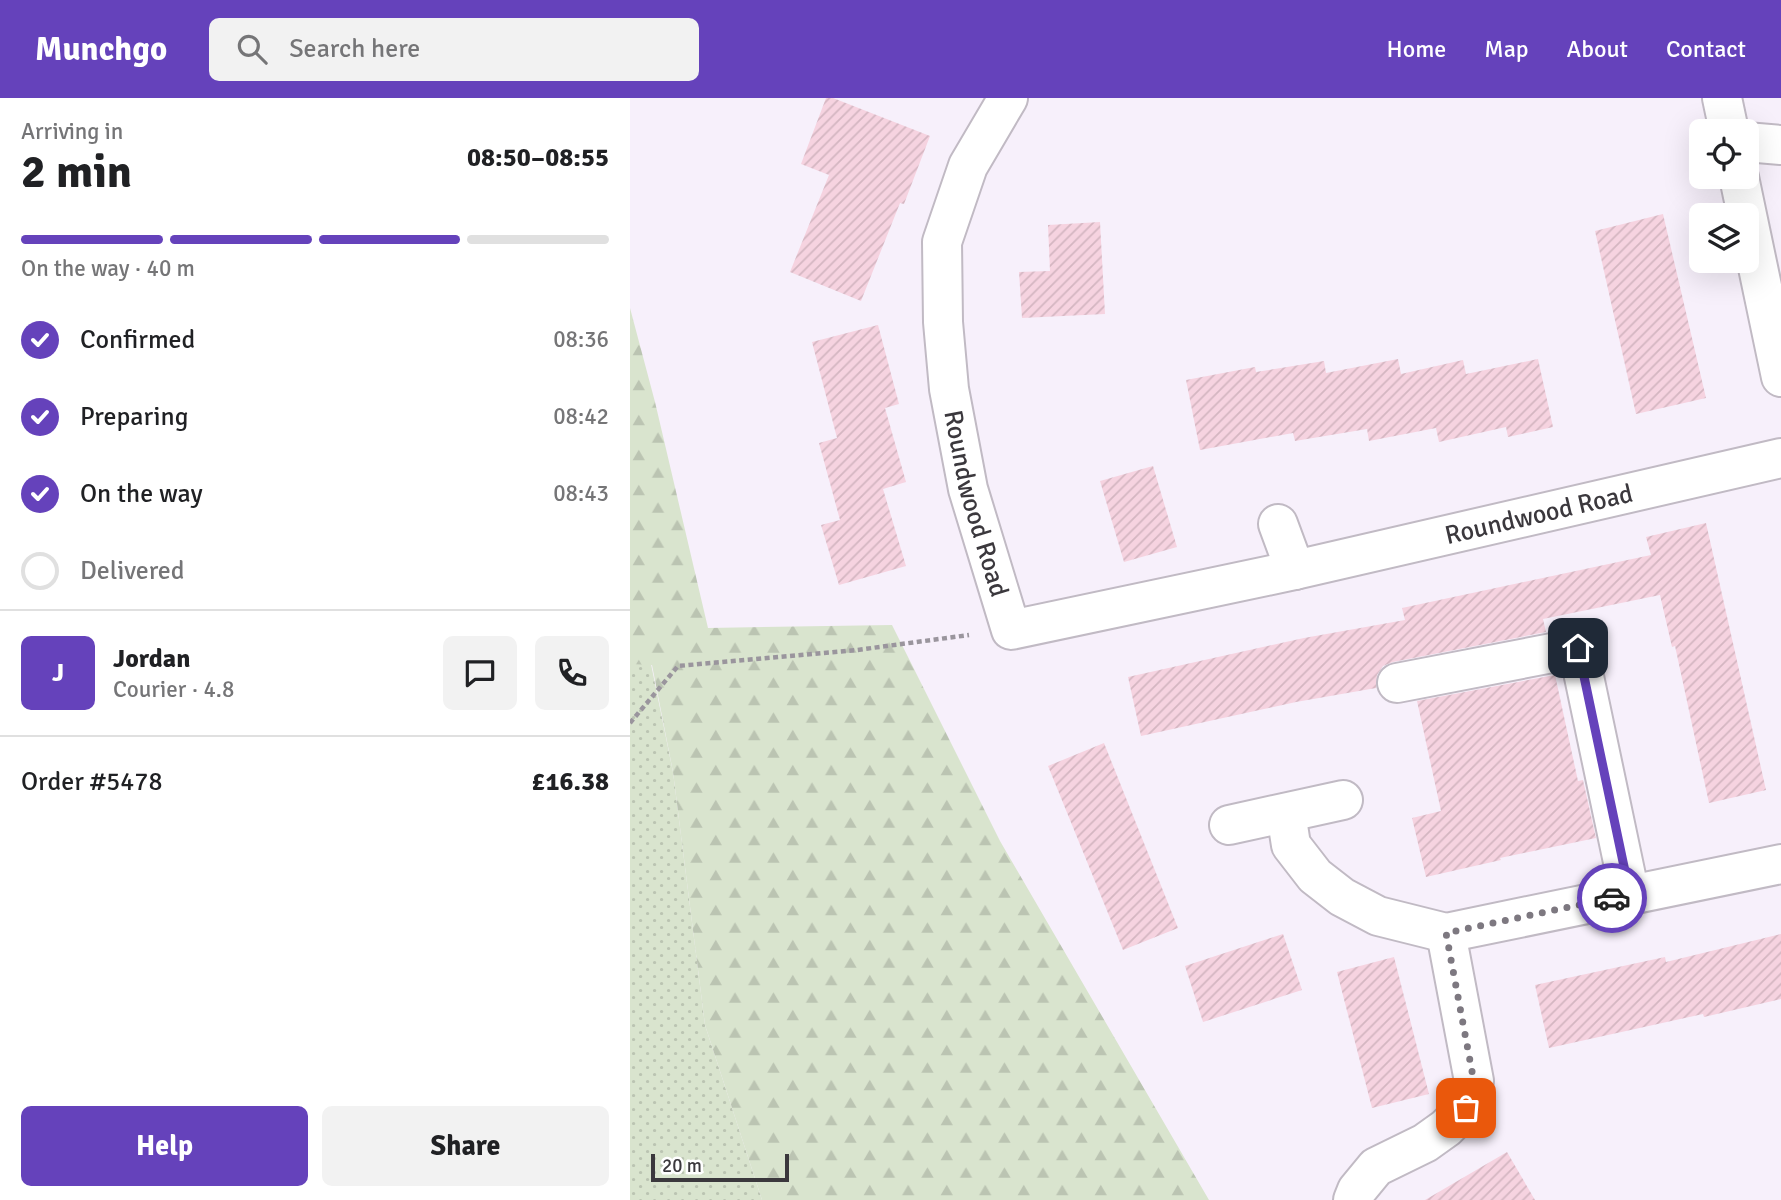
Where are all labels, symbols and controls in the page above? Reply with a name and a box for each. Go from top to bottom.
search box [209,18,699,81]
text: Munchgo [35,29,167,70]
icon: search [233,30,271,68]
text: Search here [289,33,420,65]
text: Home [1386,34,1446,64]
text: Map [1484,34,1529,64]
text: About [1567,34,1628,64]
text: Contact [1666,34,1746,64]
text: Arriving in [21,117,123,146]
map controls [1689,119,1759,273]
button: locate [1689,119,1759,189]
text: 08:50–08:55 [467,142,609,174]
text: 2 min [21,144,132,200]
button: layers [1689,203,1759,273]
text: On the way · 40 m [21,254,195,283]
icon: check [21,321,59,359]
text: Confirmed [80,324,195,356]
text: 08:36 [553,325,609,354]
icon: check [21,398,59,436]
text: Preparing [80,401,188,433]
text: 08:42 [553,402,609,431]
street label: Roundwood Road [936,407,1015,601]
icon: check [21,475,59,513]
text: On the way [80,478,203,510]
street label: Roundwood Road [1442,478,1636,552]
text: 08:43 [553,479,609,508]
text: Delivered [80,555,185,587]
pin [1548,618,1608,678]
icon: home [1559,629,1597,667]
button: chat [443,636,517,710]
button: phone [535,636,609,710]
text: Jordan [113,643,190,675]
text: J [52,657,64,689]
text: Courier · 4.8 [113,675,234,704]
text: Order #5478 [21,766,162,798]
text: £16.38 [531,766,609,798]
courier [1577,863,1647,933]
icon: car [1593,879,1631,917]
pin [1436,1078,1496,1138]
icon: bag [1447,1089,1485,1127]
button: Help [21,1106,308,1186]
button: Share [322,1106,609,1186]
scale bar [651,1151,789,1183]
text: 20 m [662,1154,702,1178]

